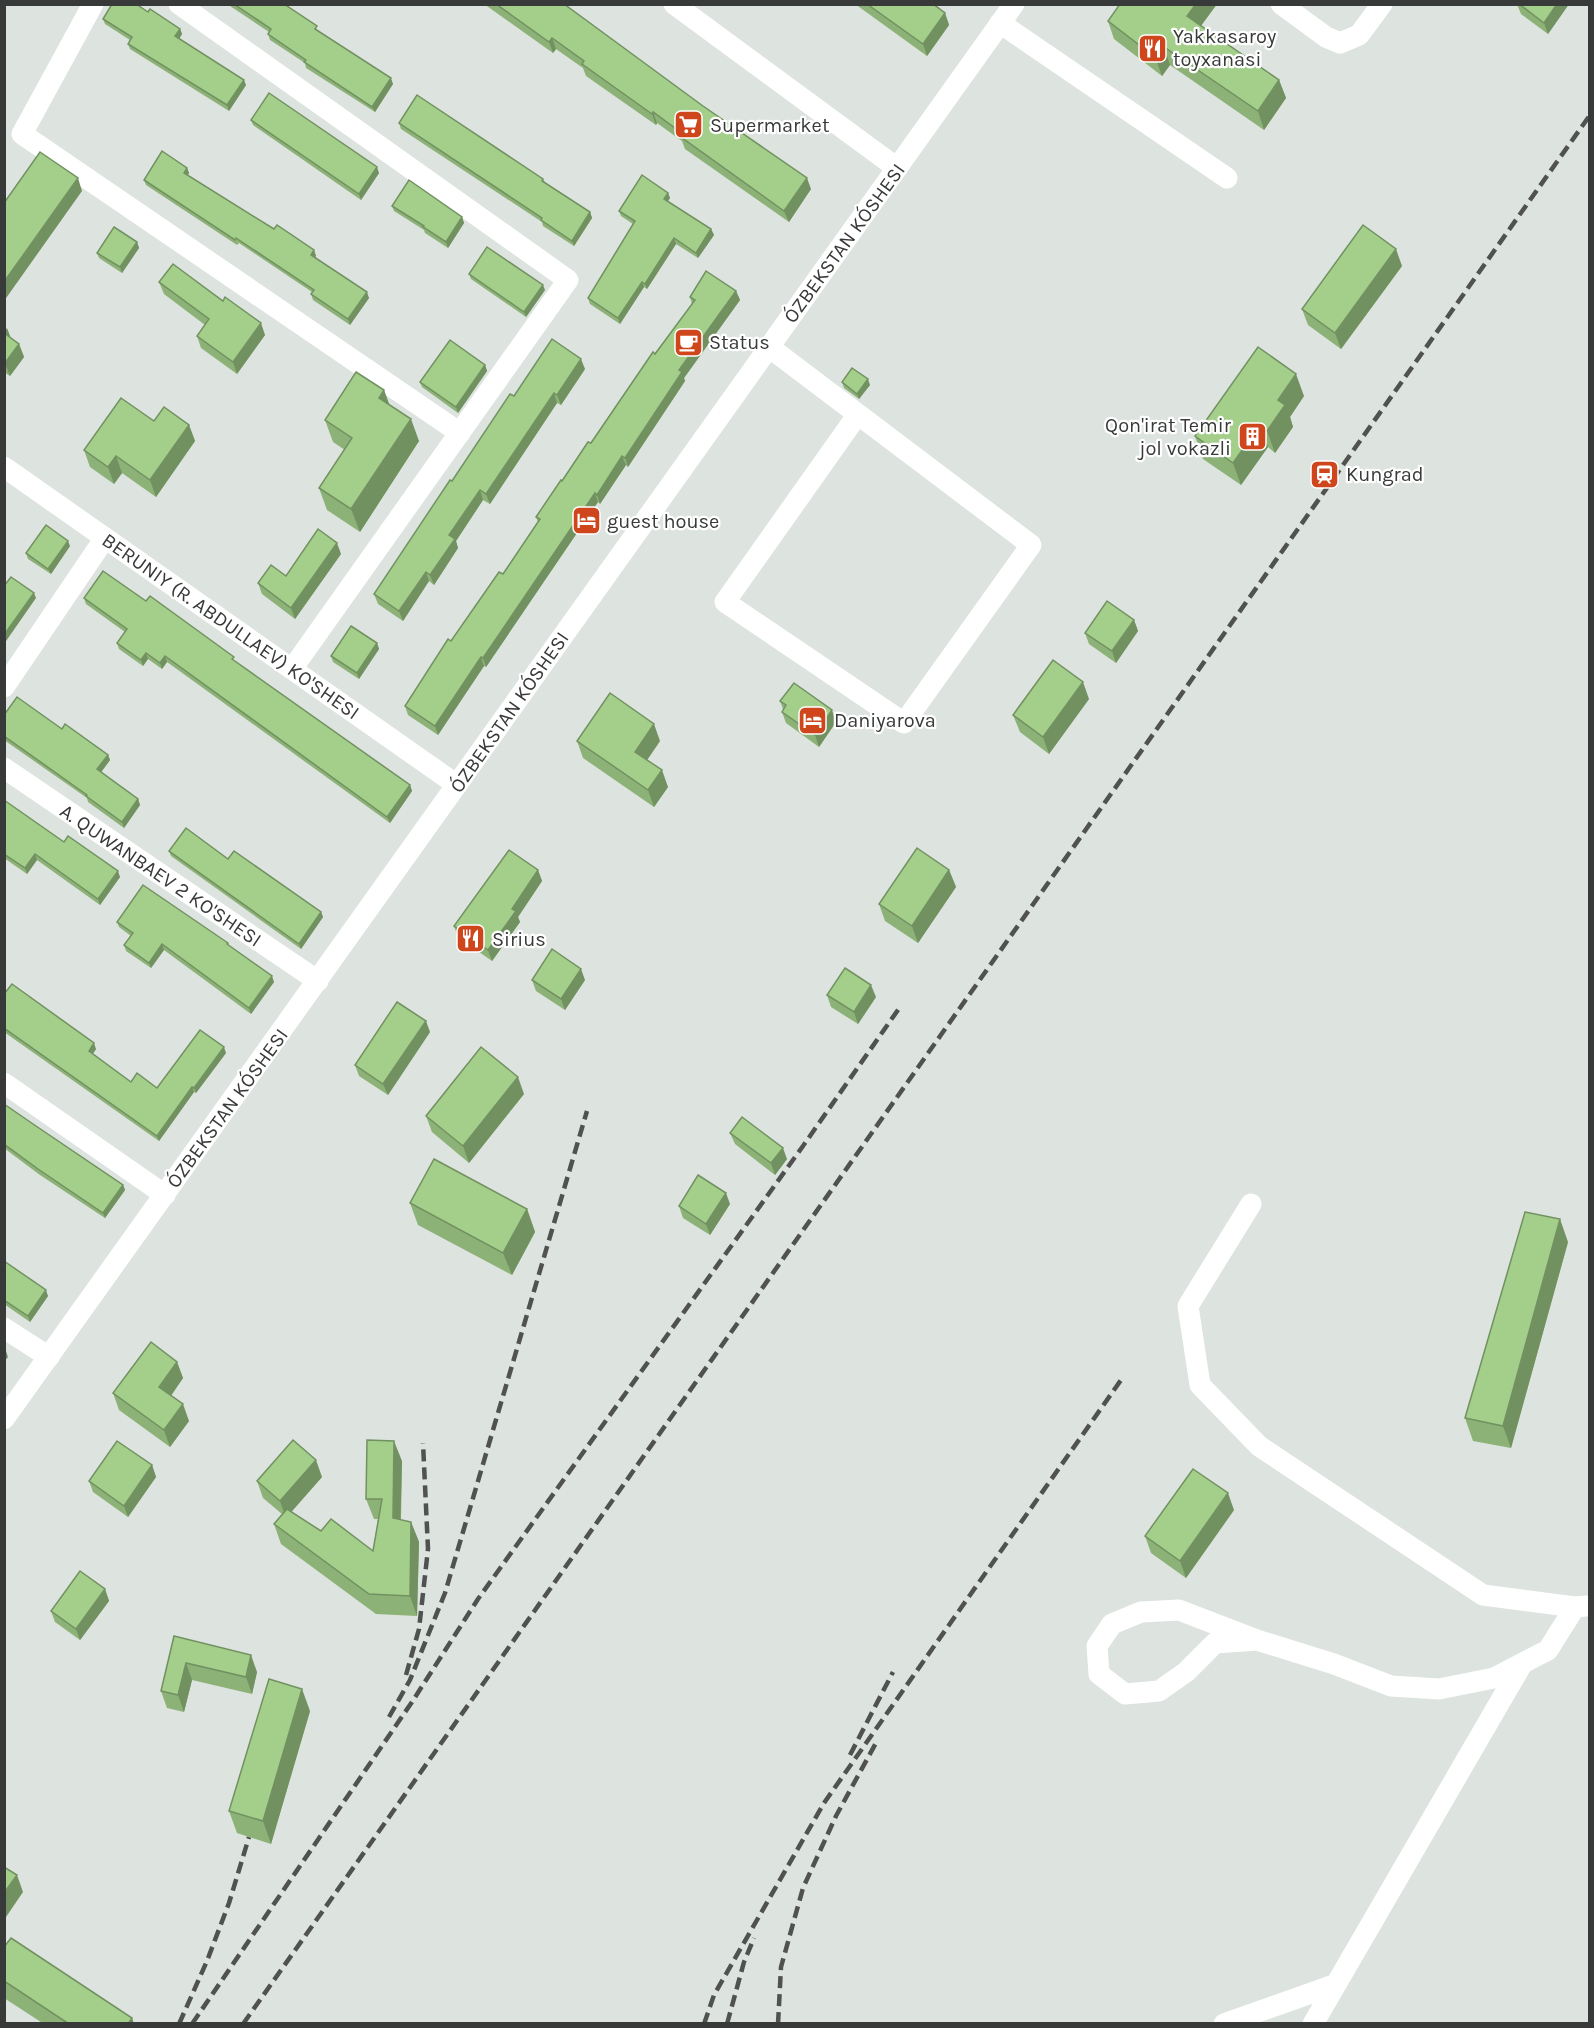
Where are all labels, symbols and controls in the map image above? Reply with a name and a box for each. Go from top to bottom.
place label: Yakkasaroy toyxanasi [1173,25,1276,71]
restaurant icon: Yakkasaroy toyxanasi [1136,32,1168,64]
supermarket icon: Supermarket [673,109,705,141]
place label: Supermarket [710,114,830,137]
street label: ÓZBEKSTAN KÓSHESI [778,159,910,327]
cafe icon: Status [672,326,704,358]
place label: Status [709,331,770,354]
place label: Qon'irat Temir jol vokazli [1105,414,1232,460]
building icon: Qon'irat Temir jol vokazli [1236,421,1268,453]
station icon: Kungrad [1309,458,1341,490]
place label: Kungrad [1346,463,1424,486]
hotel icon: guest house [570,505,602,537]
place label: guest house [607,510,719,533]
street label: BERUNIY (R. ABDULLAEV) KO'SHESI [98,529,364,724]
street label: ÓZBEKSTAN KÓSHESI [444,627,574,797]
hotel icon: Daniyarova [797,704,829,736]
place label: Daniyarova [834,709,936,732]
street label: A. QUWANBAEV 2 KO'SHESI [56,799,266,951]
restaurant icon: Sirius [455,923,487,955]
place label: Sirius [492,928,546,951]
street label: ÓZBEKSTAN KÓSHESI [161,1024,293,1192]

